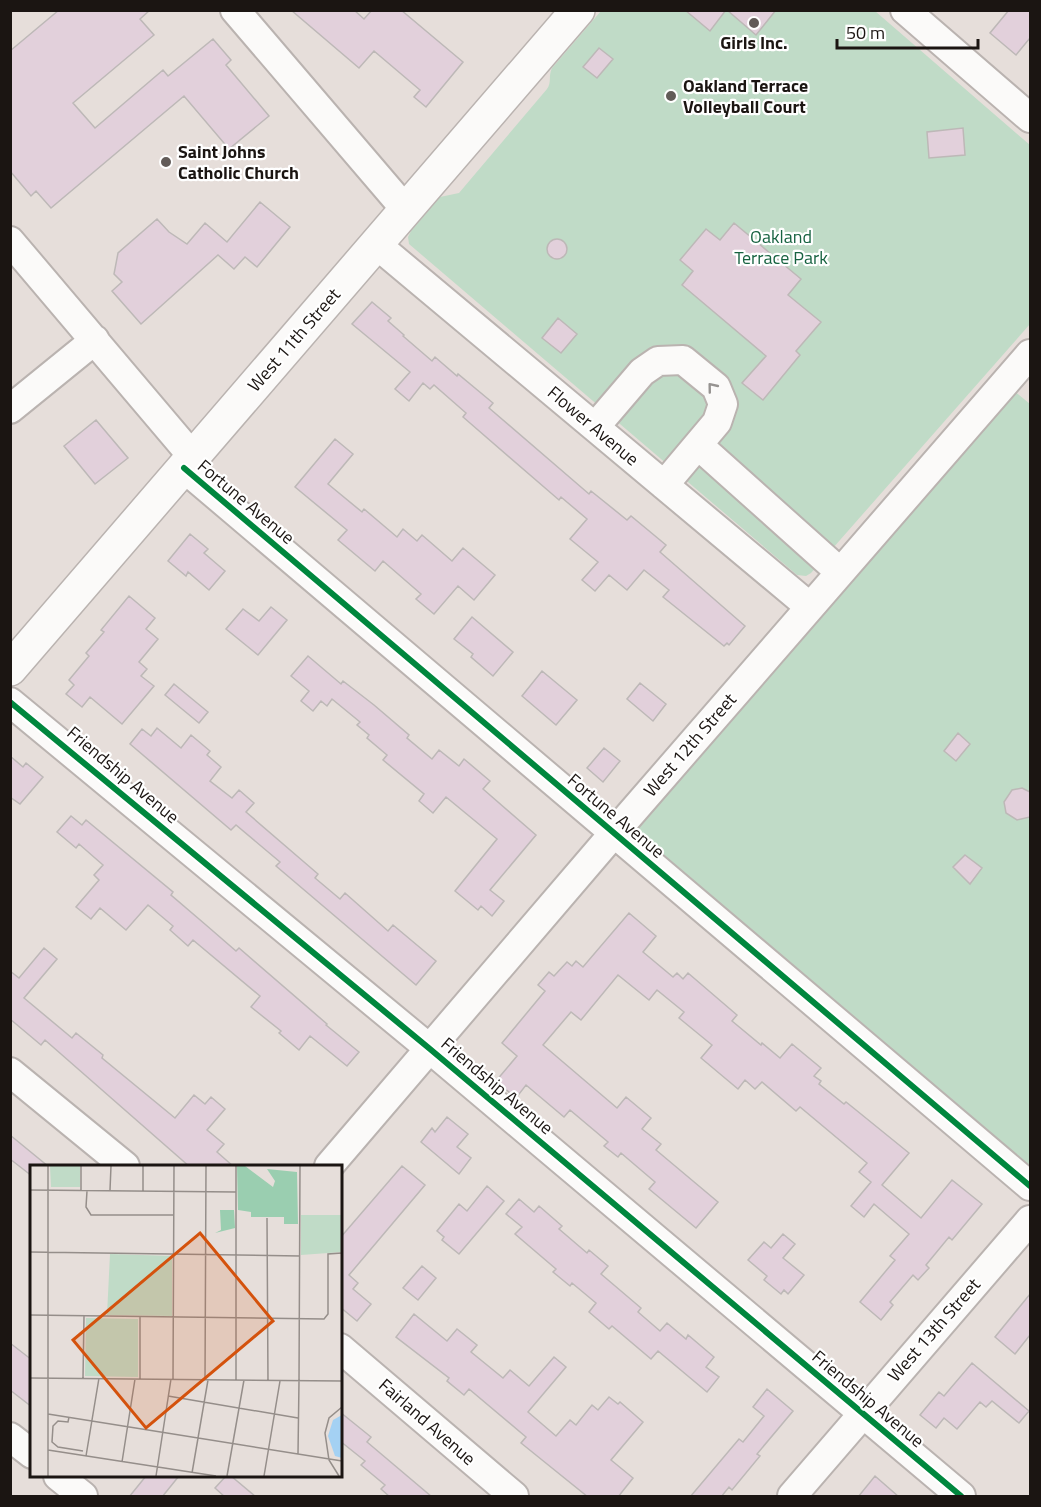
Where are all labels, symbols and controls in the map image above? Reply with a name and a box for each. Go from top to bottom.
scale bar [837,12,978,50]
marker: Girls Inc. [747,16,761,30]
text: 50 m [846,19,885,46]
place label: Girls Inc. [720,29,788,56]
place label: Oakland Terrace Volleyball Court [683,72,808,120]
marker: Oakland Terrace Volleyball Court [664,89,678,103]
place label: Saint Johns Catholic Church [178,138,299,186]
marker: Saint Johns Catholic Church [159,155,173,169]
park label: Oakland Terrace Park [734,223,828,271]
street label: West 11th Street [241,281,347,398]
street label: Flower Avenue [542,379,645,472]
one-way arrow [709,383,720,394]
street label: Fortune Avenue [192,453,301,550]
street label: West 12th Street [637,686,743,803]
street label: Friendship Avenue [61,720,185,830]
street label: Fortune Avenue [562,767,671,864]
street label: Friendship Avenue [435,1031,559,1141]
inset map [30,1165,342,1477]
street label: West 13th Street [881,1271,987,1388]
street label: Friendship Avenue [806,1344,930,1454]
street label: Fairland Avenue [373,1372,482,1471]

